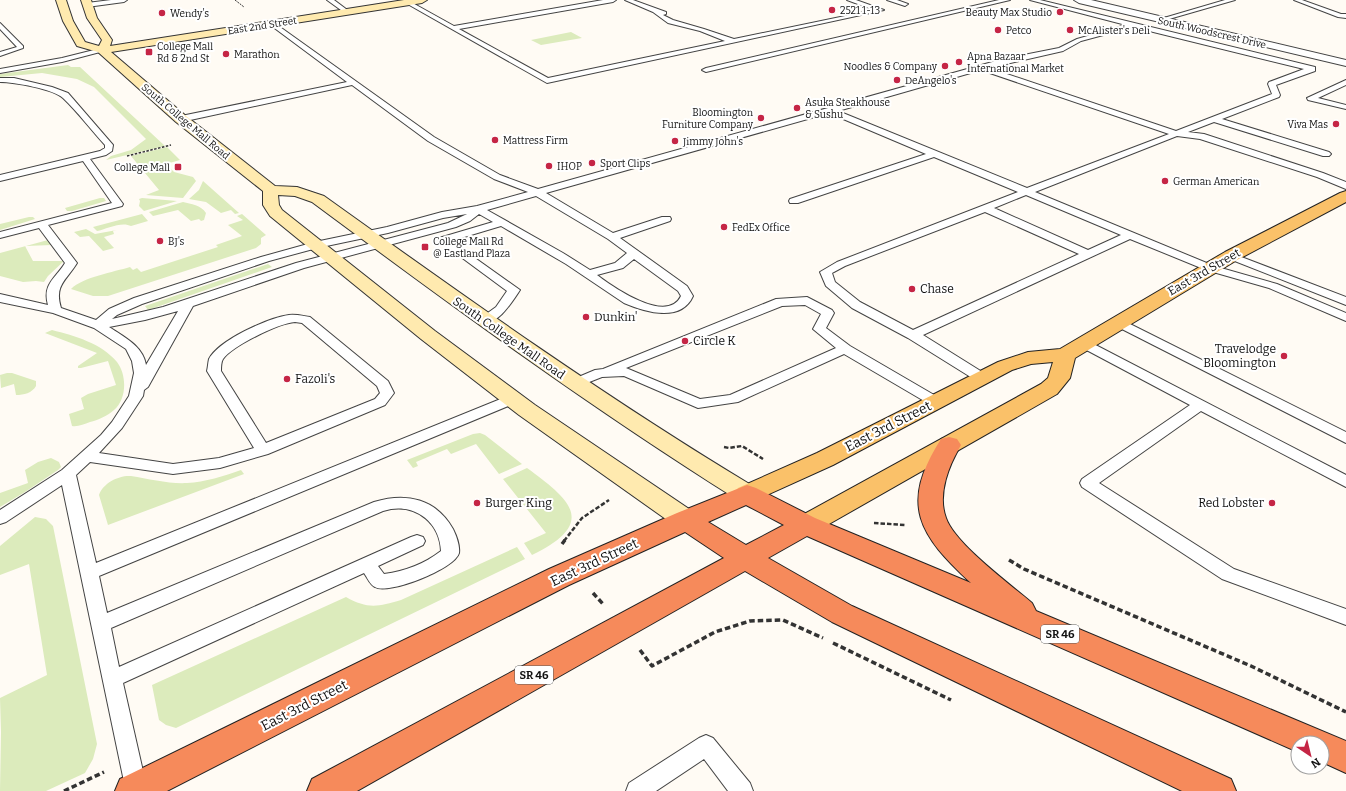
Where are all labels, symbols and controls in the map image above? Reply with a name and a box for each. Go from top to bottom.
marker: 2521 1-13 [827,5,837,15]
place label: 2521 1-13 [840,5,880,17]
place label: Beauty Max Studio [966,7,1052,19]
marker: Beauty Max Studio [1055,7,1065,17]
marker: Wendy's [157,8,167,18]
place label: Wendy's [170,8,209,20]
street label: East 2nd Street [227,15,298,37]
street label: South Woodscrest Drive [1156,15,1267,51]
marker: Petco [993,25,1003,35]
place label: Petco [1006,25,1032,37]
marker: McAlister's Deli [1065,25,1075,35]
place label: McAlister's Deli [1078,25,1150,37]
place label: College Mall Rd & 2nd St [157,41,213,65]
marker: College Mall Rd & 2nd St [144,47,154,57]
marker: Marathon [221,49,231,59]
place label: Marathon [234,49,280,61]
place label: Apna Bazaar International Market [967,51,1064,75]
marker: Apna Bazaar International Market [954,57,964,67]
place label: Noodles & Company [844,61,938,73]
marker: Noodles & Company [940,61,950,71]
marker: DeAngelo's [892,75,902,85]
place label: DeAngelo's [905,75,957,87]
street label: South College Mall Road [139,81,232,162]
place label: Asuka Steakhouse & Sushu [805,97,890,121]
marker: Asuka Steakhouse & Sushu [792,103,802,113]
place label: Bloomington Furniture Company [662,107,754,131]
marker: Bloomington Furniture Company [756,113,766,123]
place label: Viva Mas [1287,119,1328,131]
marker: Viva Mas [1331,119,1341,129]
marker: Mattress Firm [490,135,500,145]
place label: Mattress Firm [503,135,568,147]
marker: Jimmy John's [670,136,680,146]
place label: Jimmy John's [682,136,743,148]
marker: Sport Clips [587,158,597,168]
place label: Sport Clips [600,158,650,170]
marker: IHOP [544,161,554,171]
place label: IHOP [557,161,582,173]
place label: College Mall [114,162,170,174]
marker: College Mall [173,162,183,172]
marker: German American [1160,176,1170,186]
place label: German American [1173,176,1260,188]
marker: FedEx Office [719,222,729,232]
place label: FedEx Office [732,222,790,234]
marker: BJ's [155,236,165,246]
place label: BJ's [168,236,185,248]
place label: College Mall Rd @ Eastland Plaza [433,236,511,260]
marker: College Mall Rd @ Eastland Plaza [420,242,430,252]
street label: East 3rd Street [1165,245,1243,298]
place label: Chase [920,282,954,296]
marker: Chase [907,284,917,294]
street label: South College Mall Road [450,294,568,382]
place label: Dunkin' [594,310,637,324]
marker: Dunkin' [581,312,591,322]
place label: Circle K [693,334,736,348]
marker: Circle K [680,336,690,346]
place label: Travelodge Bloomington [1203,342,1276,370]
marker: Travelodge Bloomington [1279,351,1289,361]
place label: Fazoli's [295,372,336,386]
marker: Fazoli's [282,374,292,384]
street label: East 3rd Street [842,397,934,456]
place label: Burger King [485,496,552,510]
place label: Red Lobster [1198,496,1265,510]
marker: Burger King [472,498,482,508]
marker: Red Lobster [1267,498,1277,508]
street label: East 3rd Street [548,535,641,590]
road number: SR 46 [1041,625,1079,643]
road number: SR 46 [515,666,553,684]
street label: East 3rd Street [258,676,350,735]
north arrow [1290,735,1330,775]
text: N [1308,755,1323,771]

